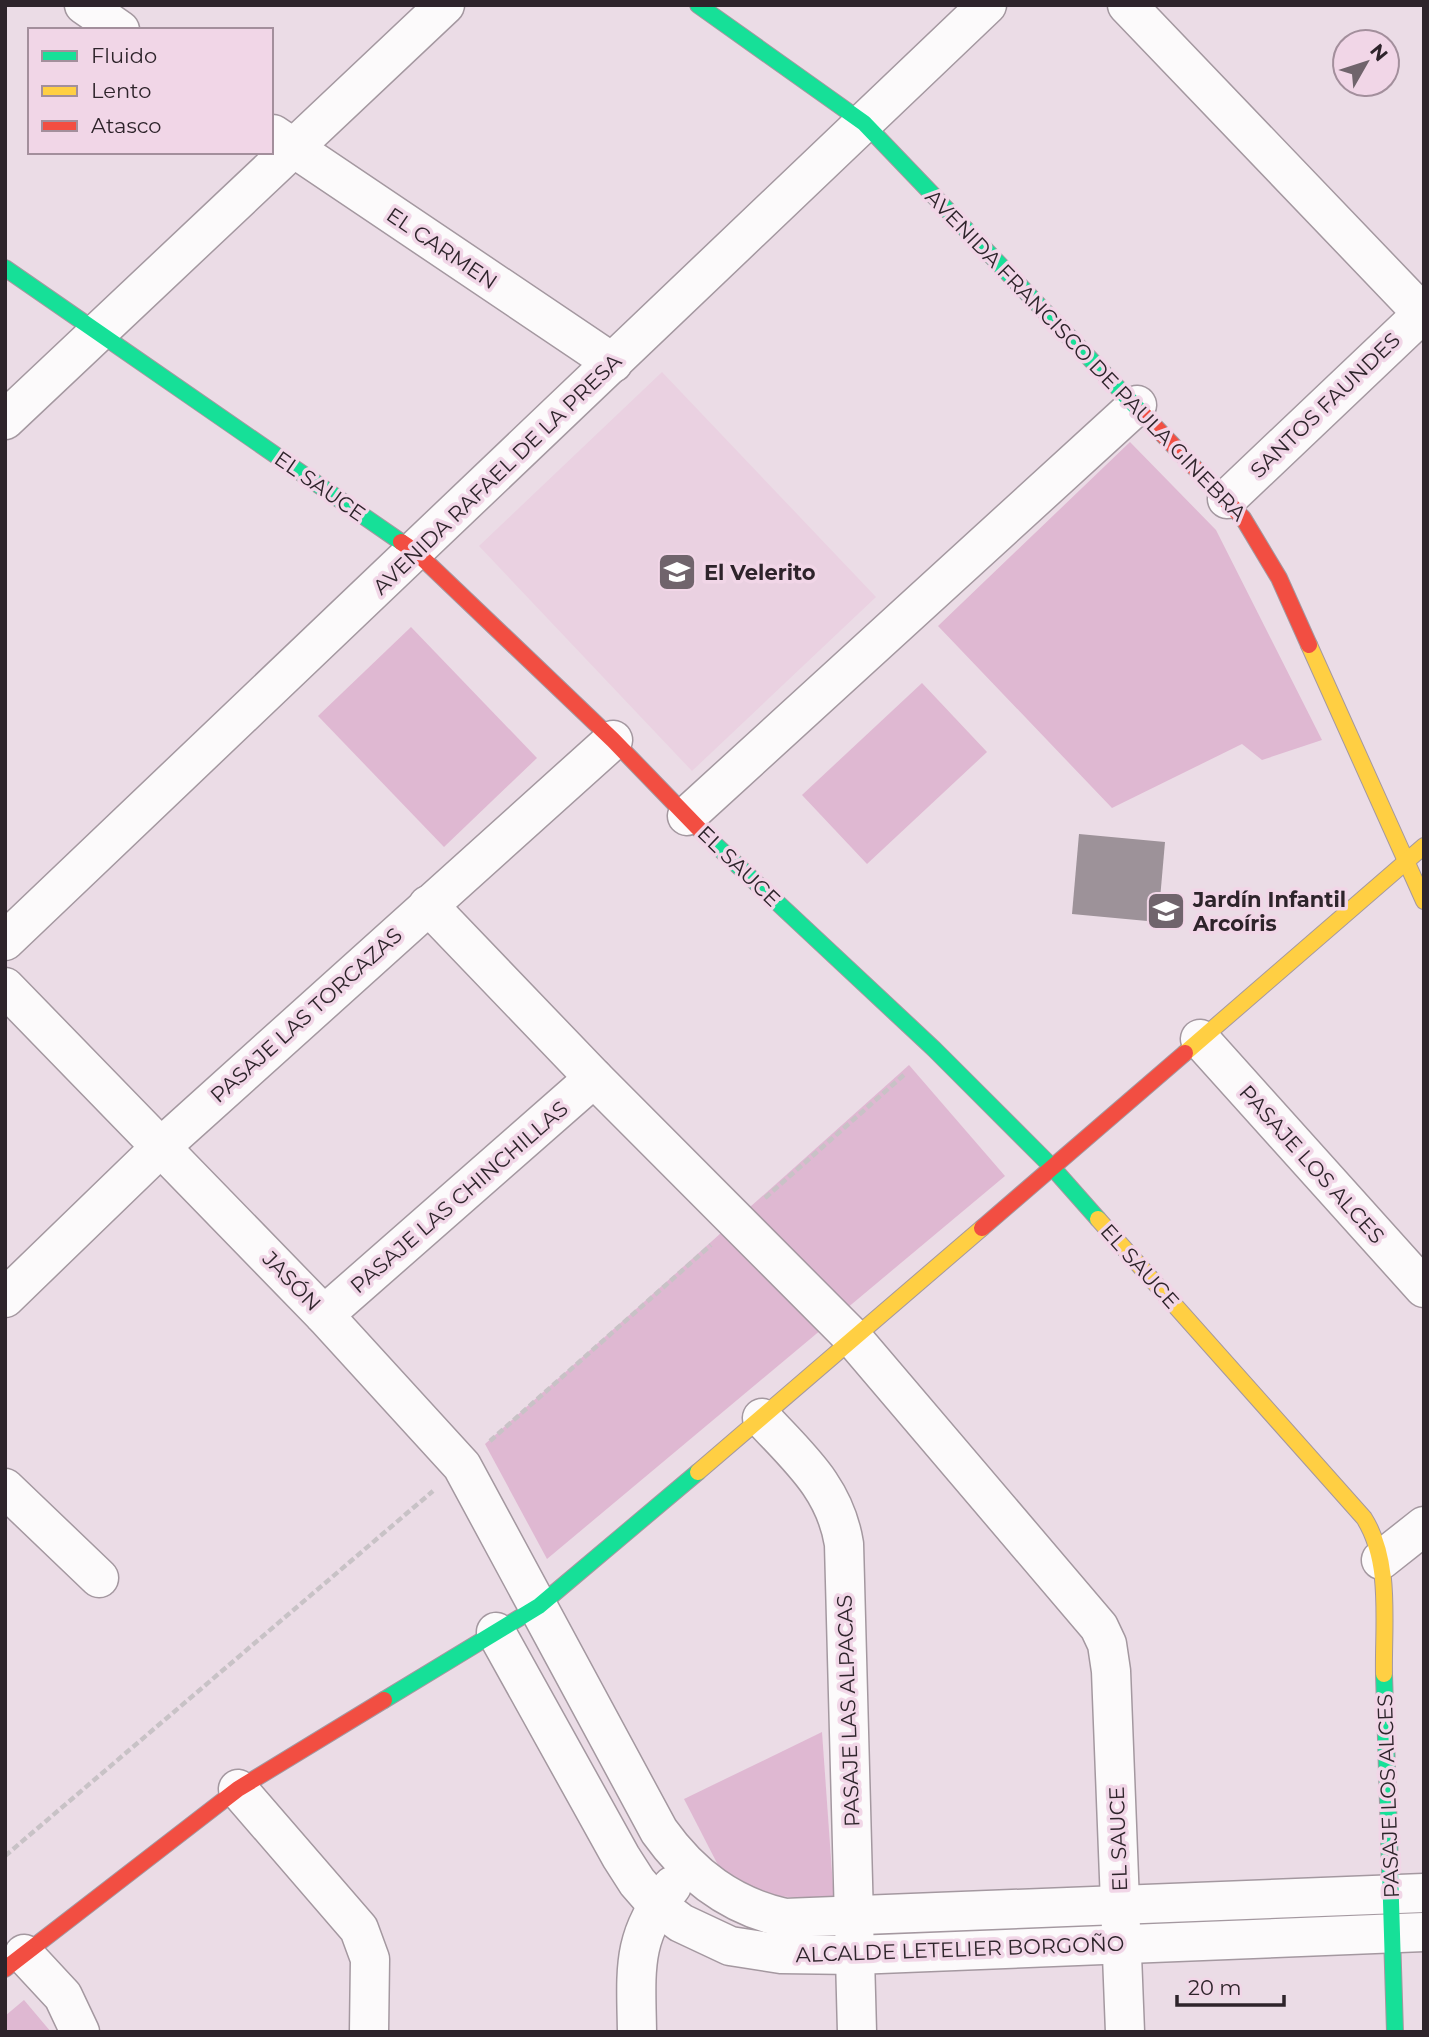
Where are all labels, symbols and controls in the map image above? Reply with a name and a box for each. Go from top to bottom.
legend [28,28,273,154]
north arrow [1331,28,1401,98]
text: N [1365,39,1393,66]
text: Fluido [91,43,157,68]
text: Lento [91,78,151,103]
text: Atasco [91,113,162,138]
street label: AVENIDA FRANCISCO DE PAULA GINEBRA [920,184,1252,527]
street label: EL CARMEN [382,202,502,294]
street label: SANTOS FAUNDES [1245,327,1405,483]
street label: AVENIDA RAFAEL DE LA PRESA [368,348,627,600]
street label: EL SAUCE [270,446,370,526]
school or university icon: El Velerito [656,551,698,593]
place label: El Velerito [704,560,816,585]
street label: EL SAUCE [692,820,786,912]
place label: Jardín Infantil Arcoíris [1192,887,1346,936]
school or university icon: Jardín Infantil Arcoíris [1145,890,1187,932]
street label: PASAJE LAS TORCAZAS [205,922,407,1108]
street label: PASAJE LOS ALCES [1234,1080,1390,1248]
street label: PASAJE LAS CHINCHILLAS [345,1096,573,1298]
street label: EL SAUCE [1096,1219,1184,1313]
street label: JASÓN [257,1245,326,1316]
street label: PASAJE LAS ALPACAS [831,1594,865,1828]
street label: PASAJE LOS ALCES [1372,1693,1404,1899]
street label: EL SAUCE [1104,1786,1132,1892]
street label: ALCALDE LETELIER BORGOÑO [795,1931,1125,1967]
scale bar [1177,1964,1284,2008]
text: 20 m [1188,1975,1242,2000]

